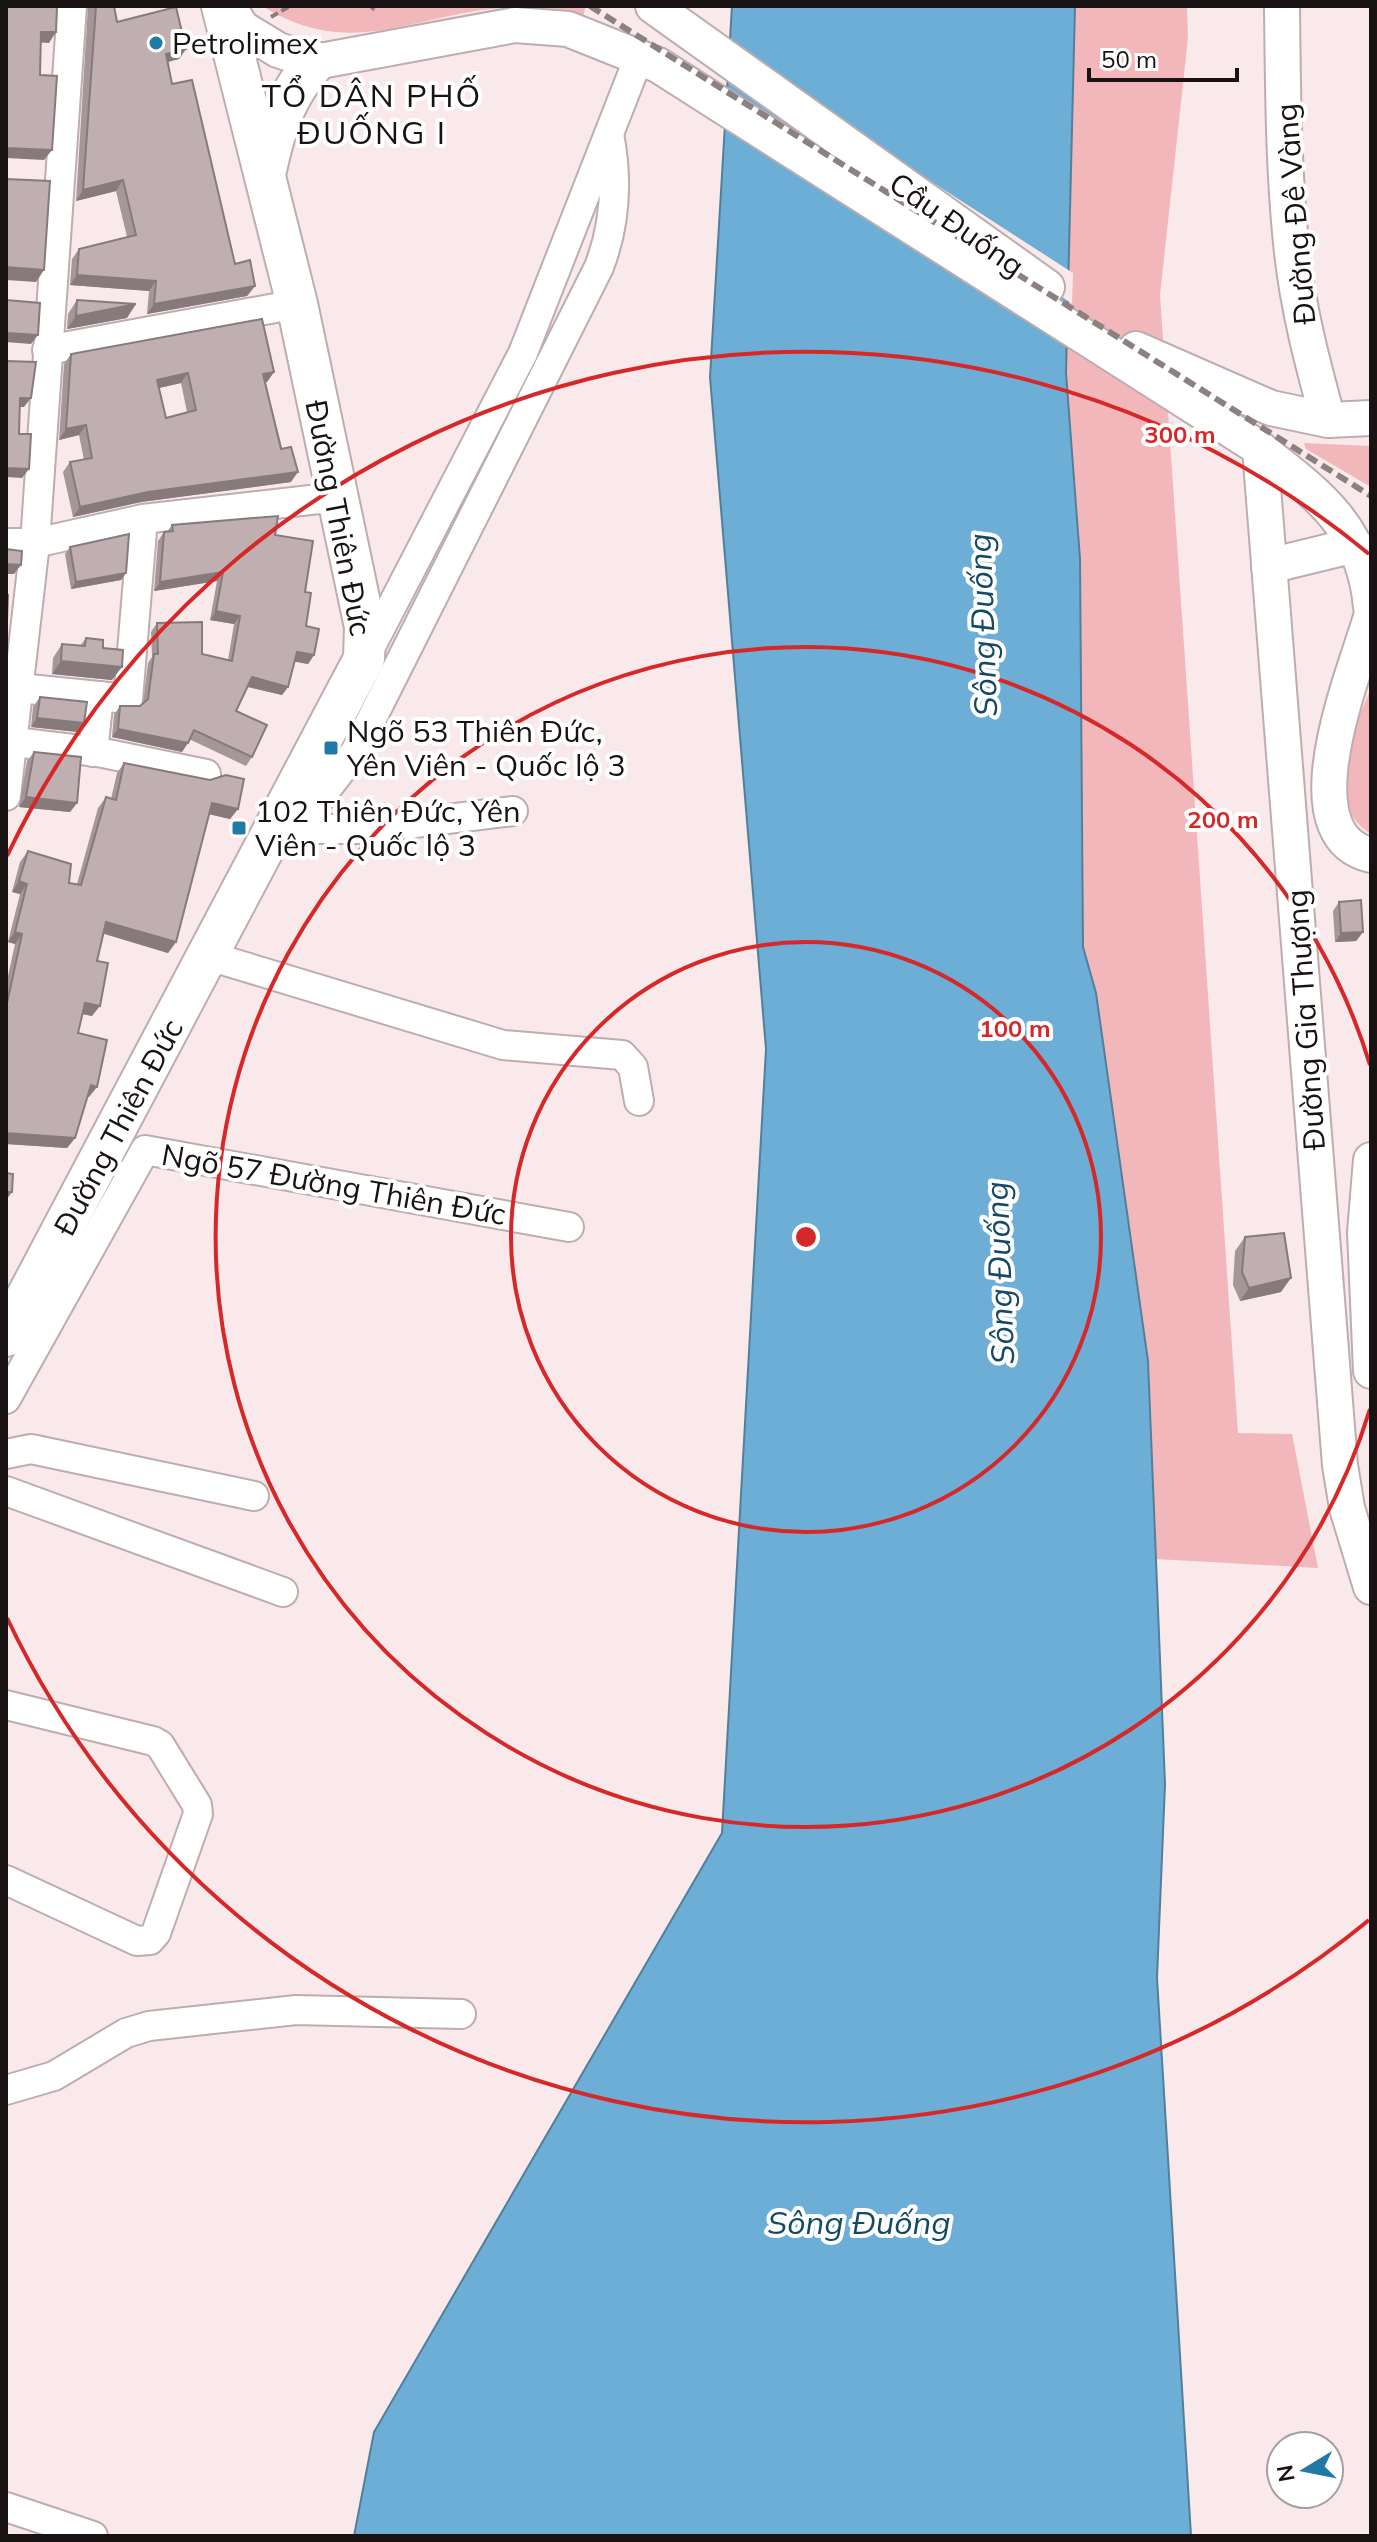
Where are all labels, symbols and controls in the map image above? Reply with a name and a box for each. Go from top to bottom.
place label: Petrolimex [172,24,318,62]
scale bar [1089,32,1237,82]
marker: Petrolimex [147,34,165,52]
text: 50 m [1101,44,1157,74]
district label: TỔ DÂN PHỐ ĐUỐNG I [262,74,482,152]
street label: Đường Đê Vàng [1266,102,1324,326]
street label: Cầu Đuống [882,164,1032,284]
street label: Đường Thiên Đức [297,397,381,639]
text: 300 m [1144,419,1216,449]
water label: Sông Đuống [959,533,1005,717]
place label: Ngõ 53 Thiên Đức, Yên Viên - Quốc lộ 3 [346,712,625,784]
marker: Ngõ 53 Thiên Đức, Yên Viên - Quốc lộ 3 [322,739,340,757]
place label: 102 Thiên Đức, Yên Viên - Quốc lộ 3 [255,792,521,864]
text: 200 m [1187,804,1259,834]
marker: 102 Thiên Đức, Yên Viên - Quốc lộ 3 [230,819,248,837]
street label: Đường Gia Thượng [1277,888,1333,1152]
street label: Đường Thiên Đức [45,1012,191,1242]
text: 100 m [979,1013,1051,1043]
street label: Ngõ 57 Đường Thiên Đức [159,1135,509,1233]
water label: Sông Đuống [976,1181,1022,1365]
centre of rings [792,1223,820,1251]
water label: Sông Đuống [767,2202,951,2242]
north arrow [1265,2430,1345,2510]
text: N [1270,2463,1301,2484]

